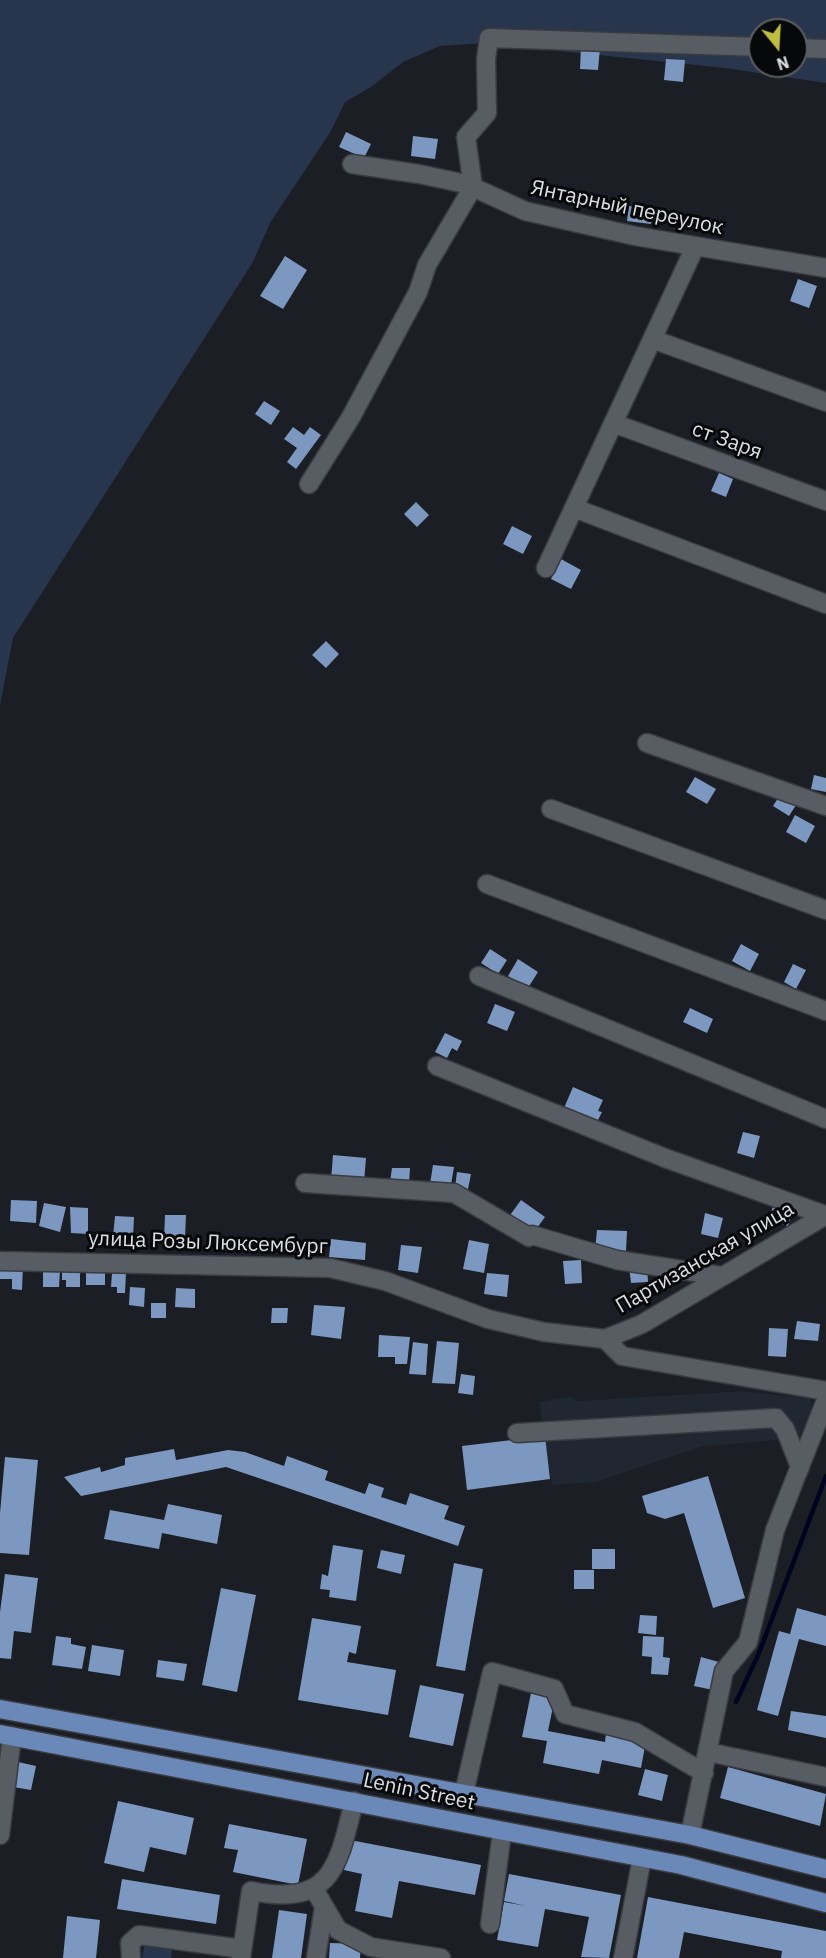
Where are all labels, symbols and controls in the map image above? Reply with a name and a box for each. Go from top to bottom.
north arrow [748,18,808,78]
text: N [774,52,792,75]
street label: Янтарный переулок [528,175,726,241]
street label: ст Заря [689,417,765,465]
street label: Партизанская улица [611,1197,799,1319]
street label: улица Розы Люксембург [88,1226,328,1260]
street label: Lenin Street [361,1768,477,1816]

